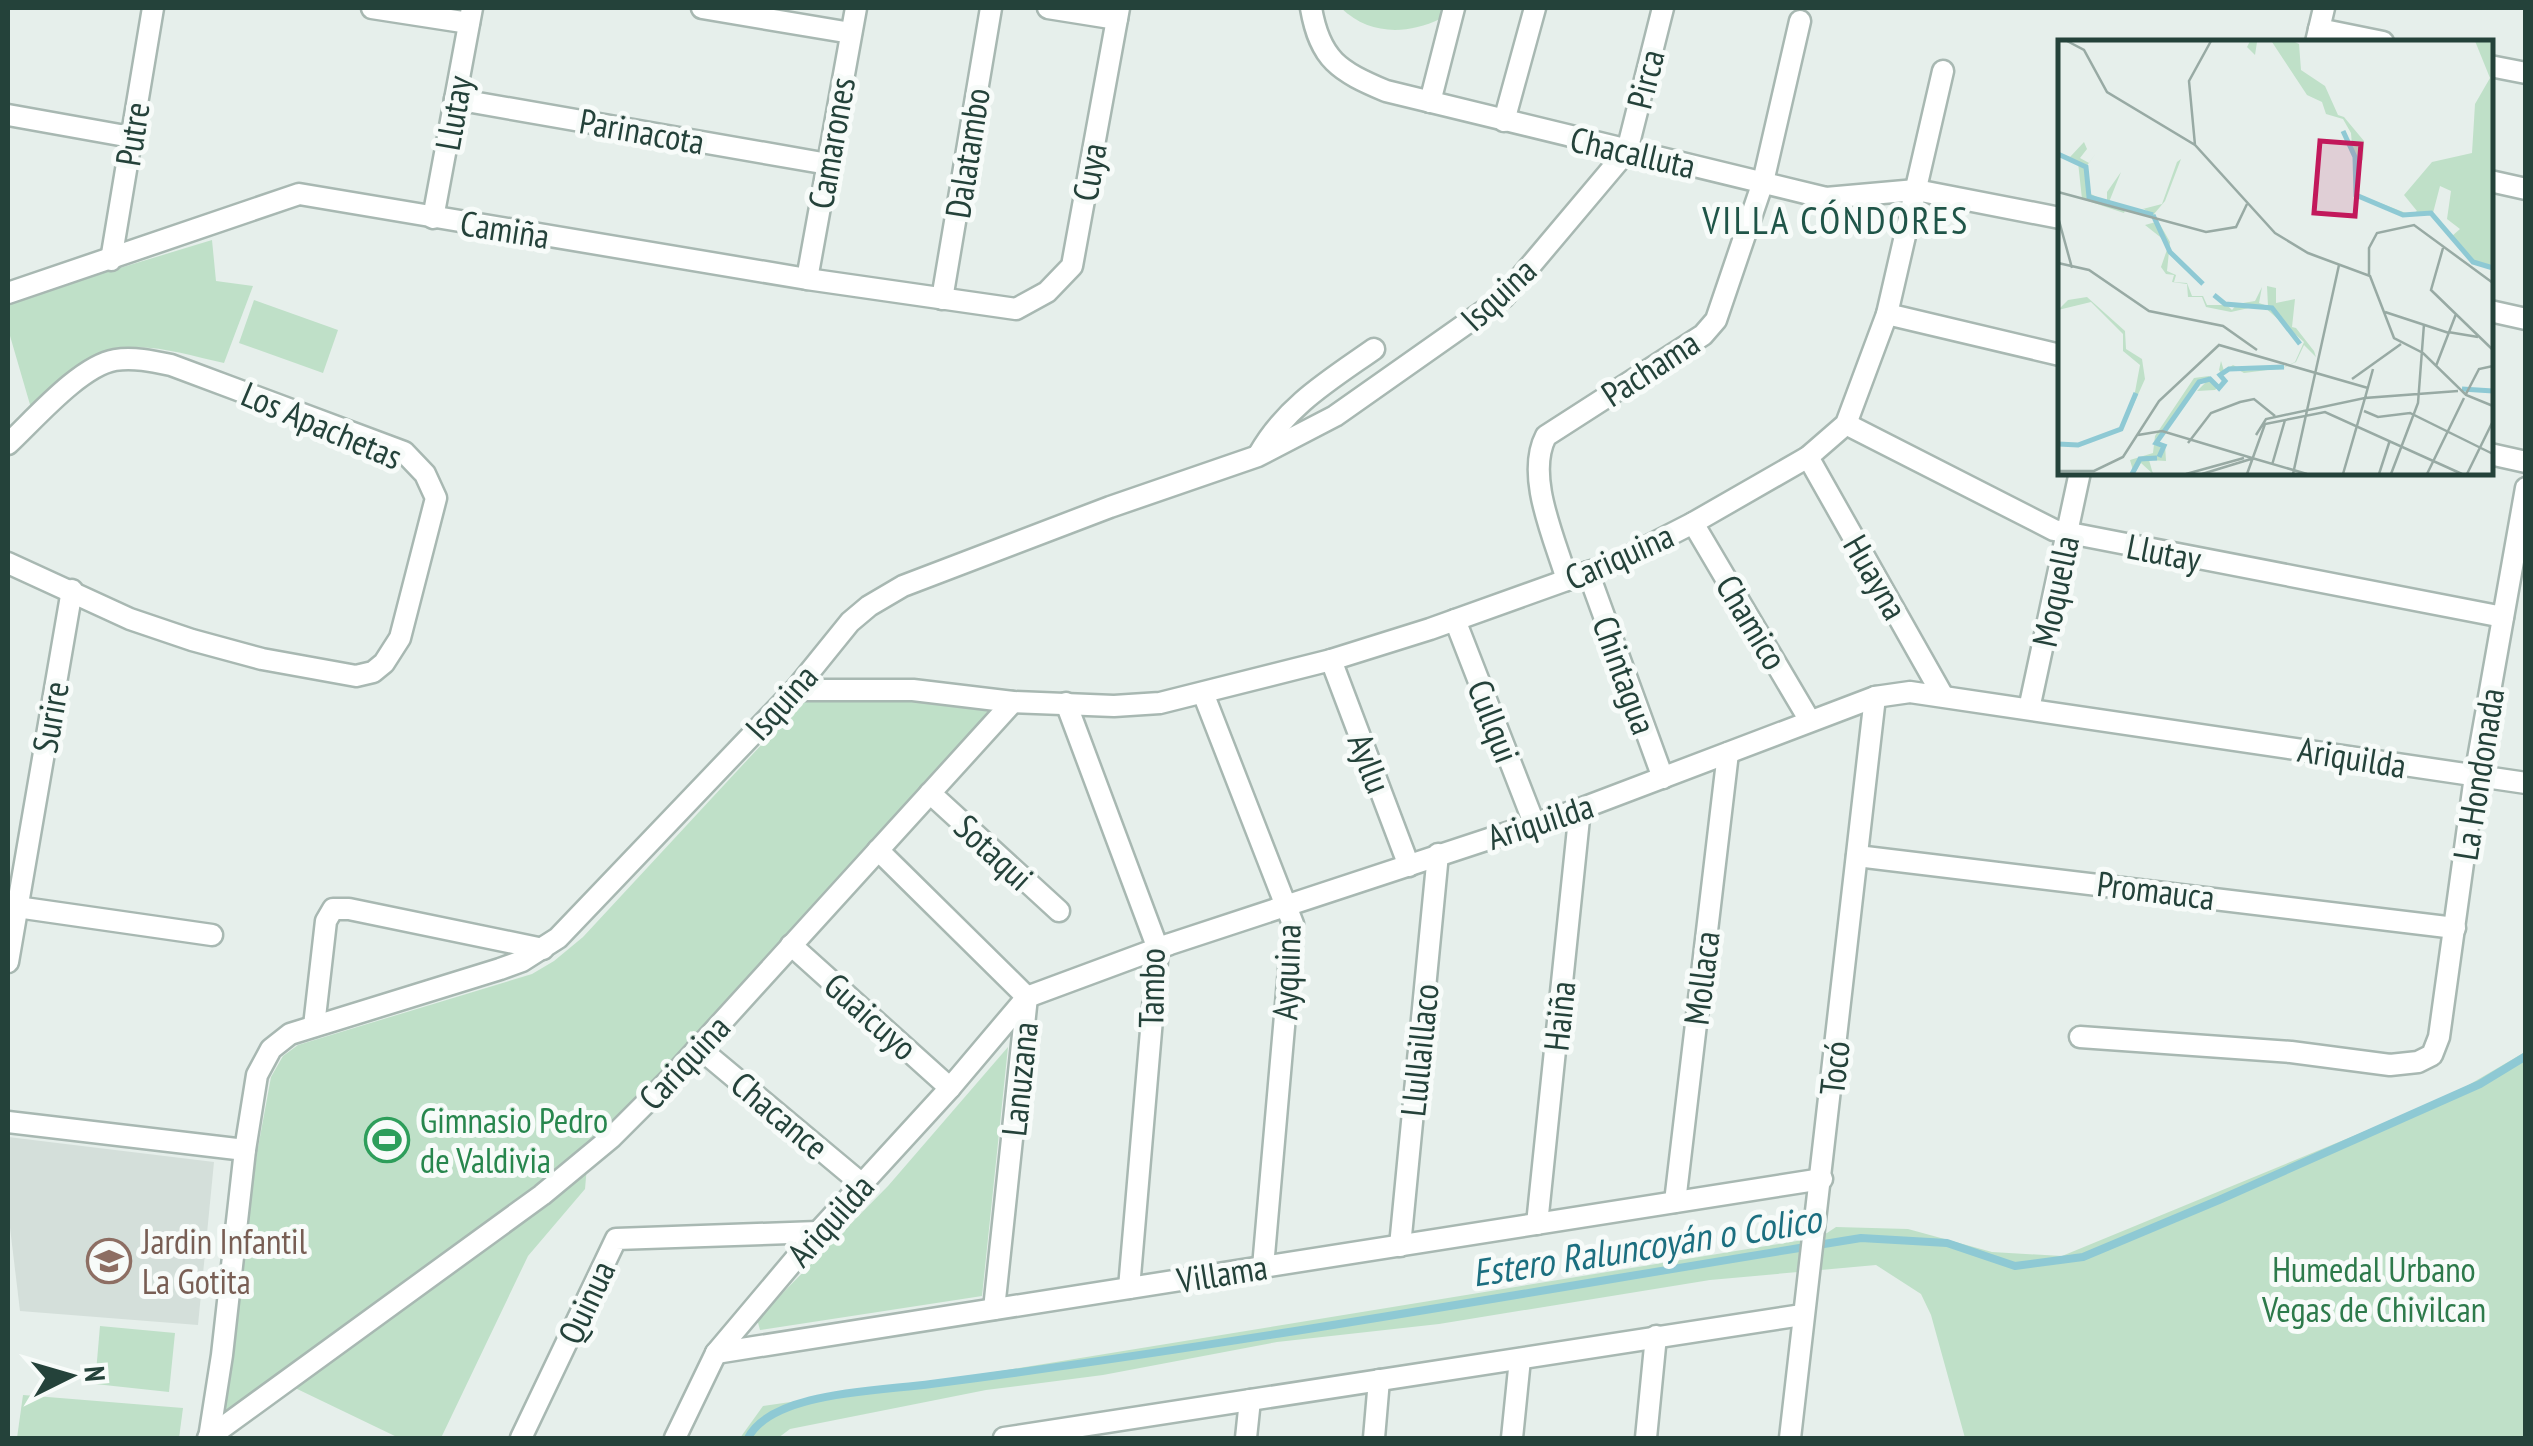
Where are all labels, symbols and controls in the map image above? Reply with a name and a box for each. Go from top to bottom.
inset map [2058,40,2493,475]
street label: Pirca [1615,45,1675,113]
street label: Llutay [424,71,482,154]
street label: Camarones [797,74,865,212]
street label: Dalatambo [934,85,1000,221]
street label: Parinacota [576,97,708,165]
street label: Putre [104,99,160,169]
street label: Chacalluta [1566,115,1700,189]
street label: Cuya [1061,139,1117,205]
district label: VILLA CÓNDORES [1701,195,1970,244]
street label: Camiña [457,199,553,259]
street label: Isquina [1450,247,1546,341]
street label: Pachama [1592,319,1708,417]
street label: Los Apachetas [235,371,409,479]
street label: Cariquina [1558,512,1680,600]
street label: Llutay [2123,522,2206,582]
street label: Huayna [1833,526,1919,628]
street label: Moquella [2021,531,2089,651]
street label: Chamico [1706,566,1798,678]
street label: Chintagua [1582,610,1668,740]
street label: Isquina [735,654,827,750]
street label: Cullqui [1457,673,1531,769]
street label: Surire [21,678,79,756]
street label: La Hondonada [2442,685,2514,863]
street label: Ariquilda [2295,726,2409,788]
street label: Ayllu [1338,727,1402,799]
street label: Ariquilda [1481,782,1599,860]
street label: Sotaqui [945,804,1043,900]
street label: Promauca [2095,860,2217,920]
street label: Ayquina [1261,923,1311,1021]
street label: Mollaca [1672,928,1730,1028]
street label: Tambo [1127,948,1175,1028]
street label: Guaicuyo [815,962,927,1070]
street label: Haiña [1532,979,1586,1053]
street label: Llullaillaco [1389,981,1449,1119]
street label: Cariquina [628,1005,740,1119]
street label: Lanuzana [990,1020,1048,1138]
street label: Tocó [1808,1039,1860,1097]
street label: Chacance [722,1061,838,1169]
place label: Gimnasio Pedro de Valdivia [420,1097,608,1183]
sports icon: Gimnasio Pedro de Valdivia [364,1117,410,1163]
street label: Ariquilda [776,1164,884,1276]
water label: Estero Raluncoyán o Colico [1468,1193,1826,1297]
place label: Jardin Infantil La Gotita [141,1218,307,1304]
school or university icon: Jardin Infantil La Gotita [86,1238,132,1284]
street label: Villama [1173,1243,1270,1303]
park label: Humedal Urbano Vegas de Chivilcan [2261,1246,2486,1332]
street label: Quinua [547,1253,625,1351]
north arrow [20,1326,120,1426]
text: N [76,1365,114,1383]

